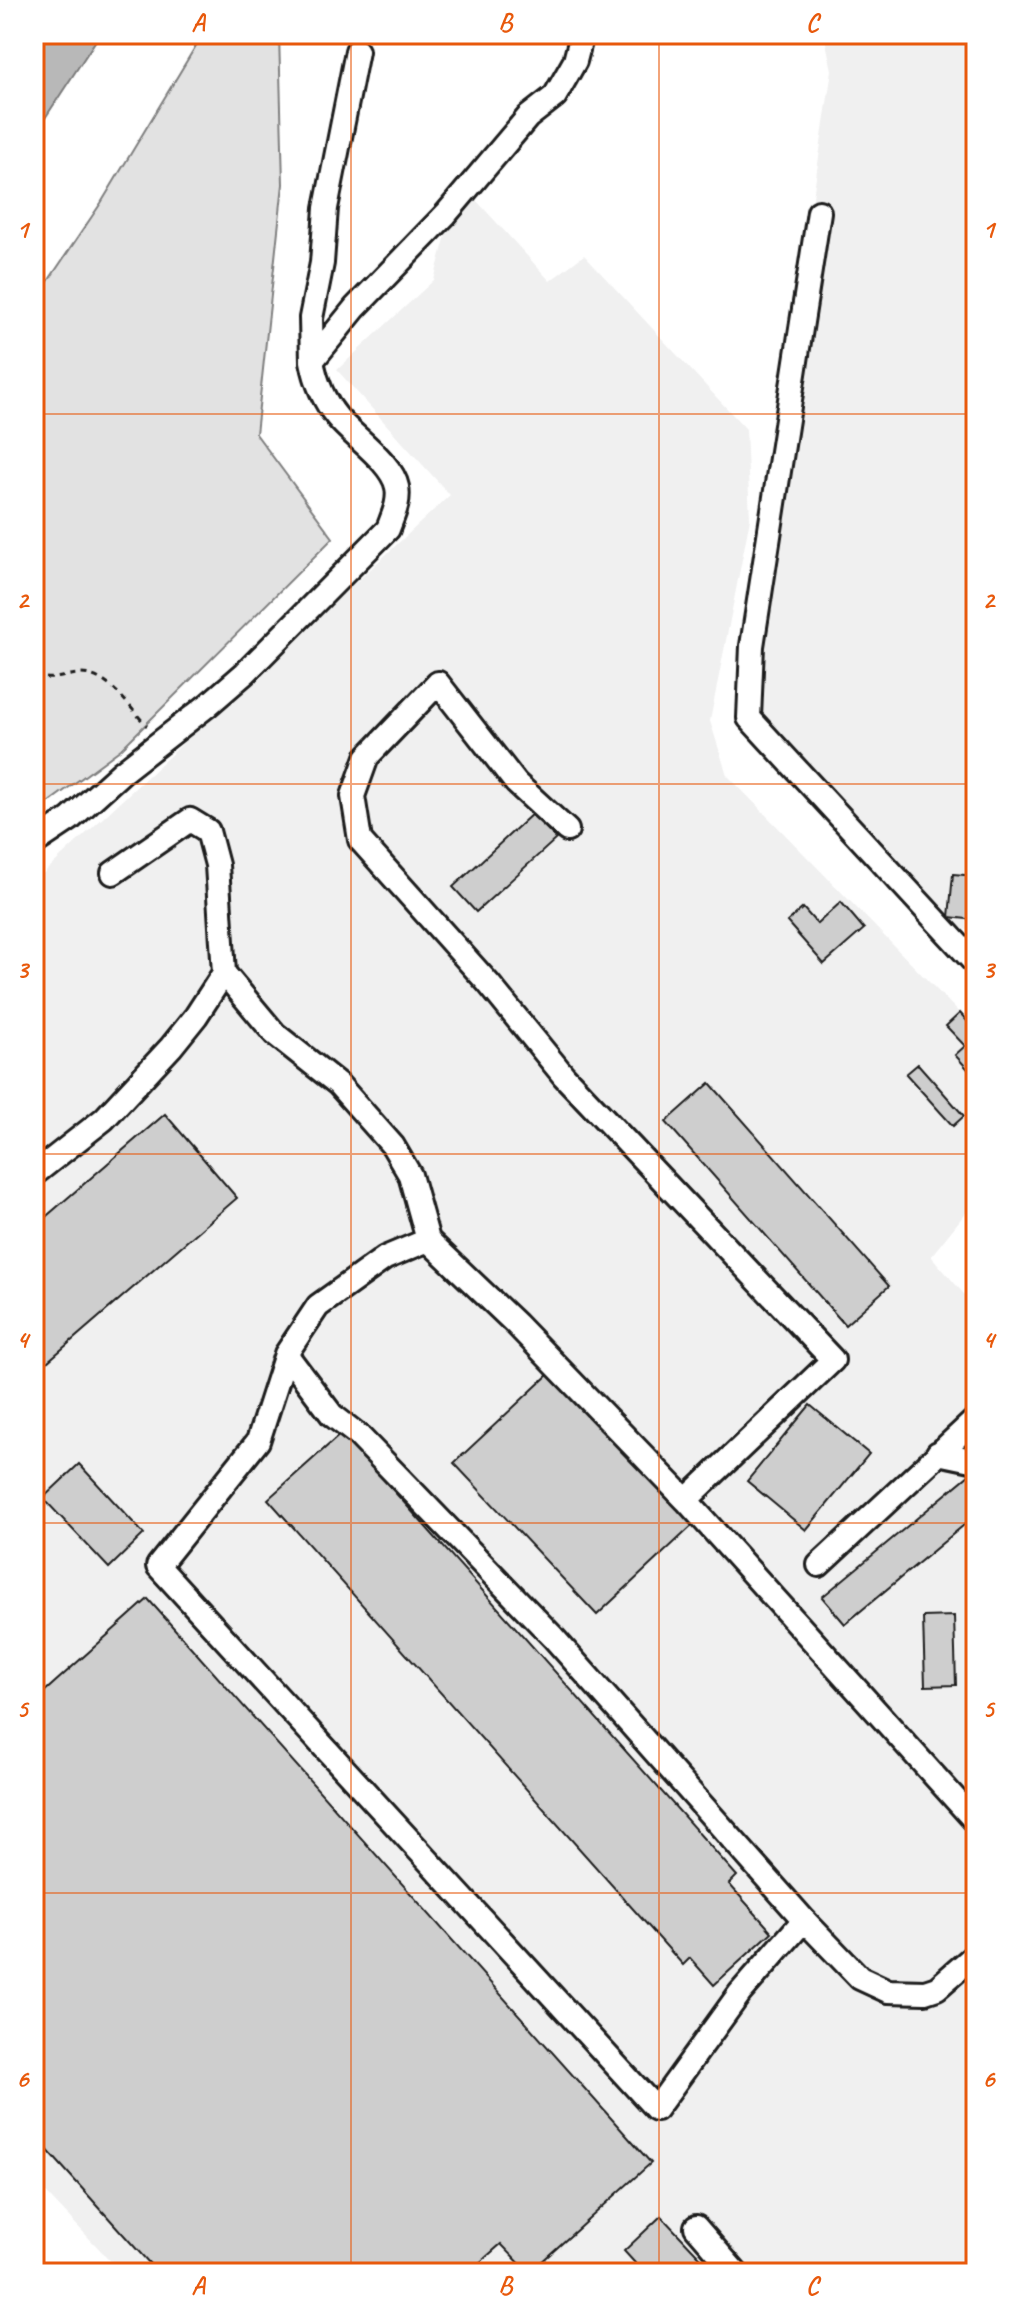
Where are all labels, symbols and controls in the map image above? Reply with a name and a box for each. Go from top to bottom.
text: A [191,6,206,39]
text: B [498,6,514,39]
text: C [806,6,822,39]
text: 1 [16,213,31,246]
text: 1 [982,213,997,246]
text: 2 [16,583,30,616]
text: 2 [982,583,996,616]
text: 3 [16,953,30,986]
text: 3 [982,953,996,986]
text: 4 [16,1323,31,1356]
text: 4 [982,1323,997,1356]
text: 5 [16,1692,30,1725]
text: 5 [982,1692,996,1725]
text: 6 [16,2062,30,2095]
text: 6 [982,2062,996,2095]
text: A [191,2269,206,2302]
text: B [498,2269,514,2302]
text: C [806,2269,822,2302]

